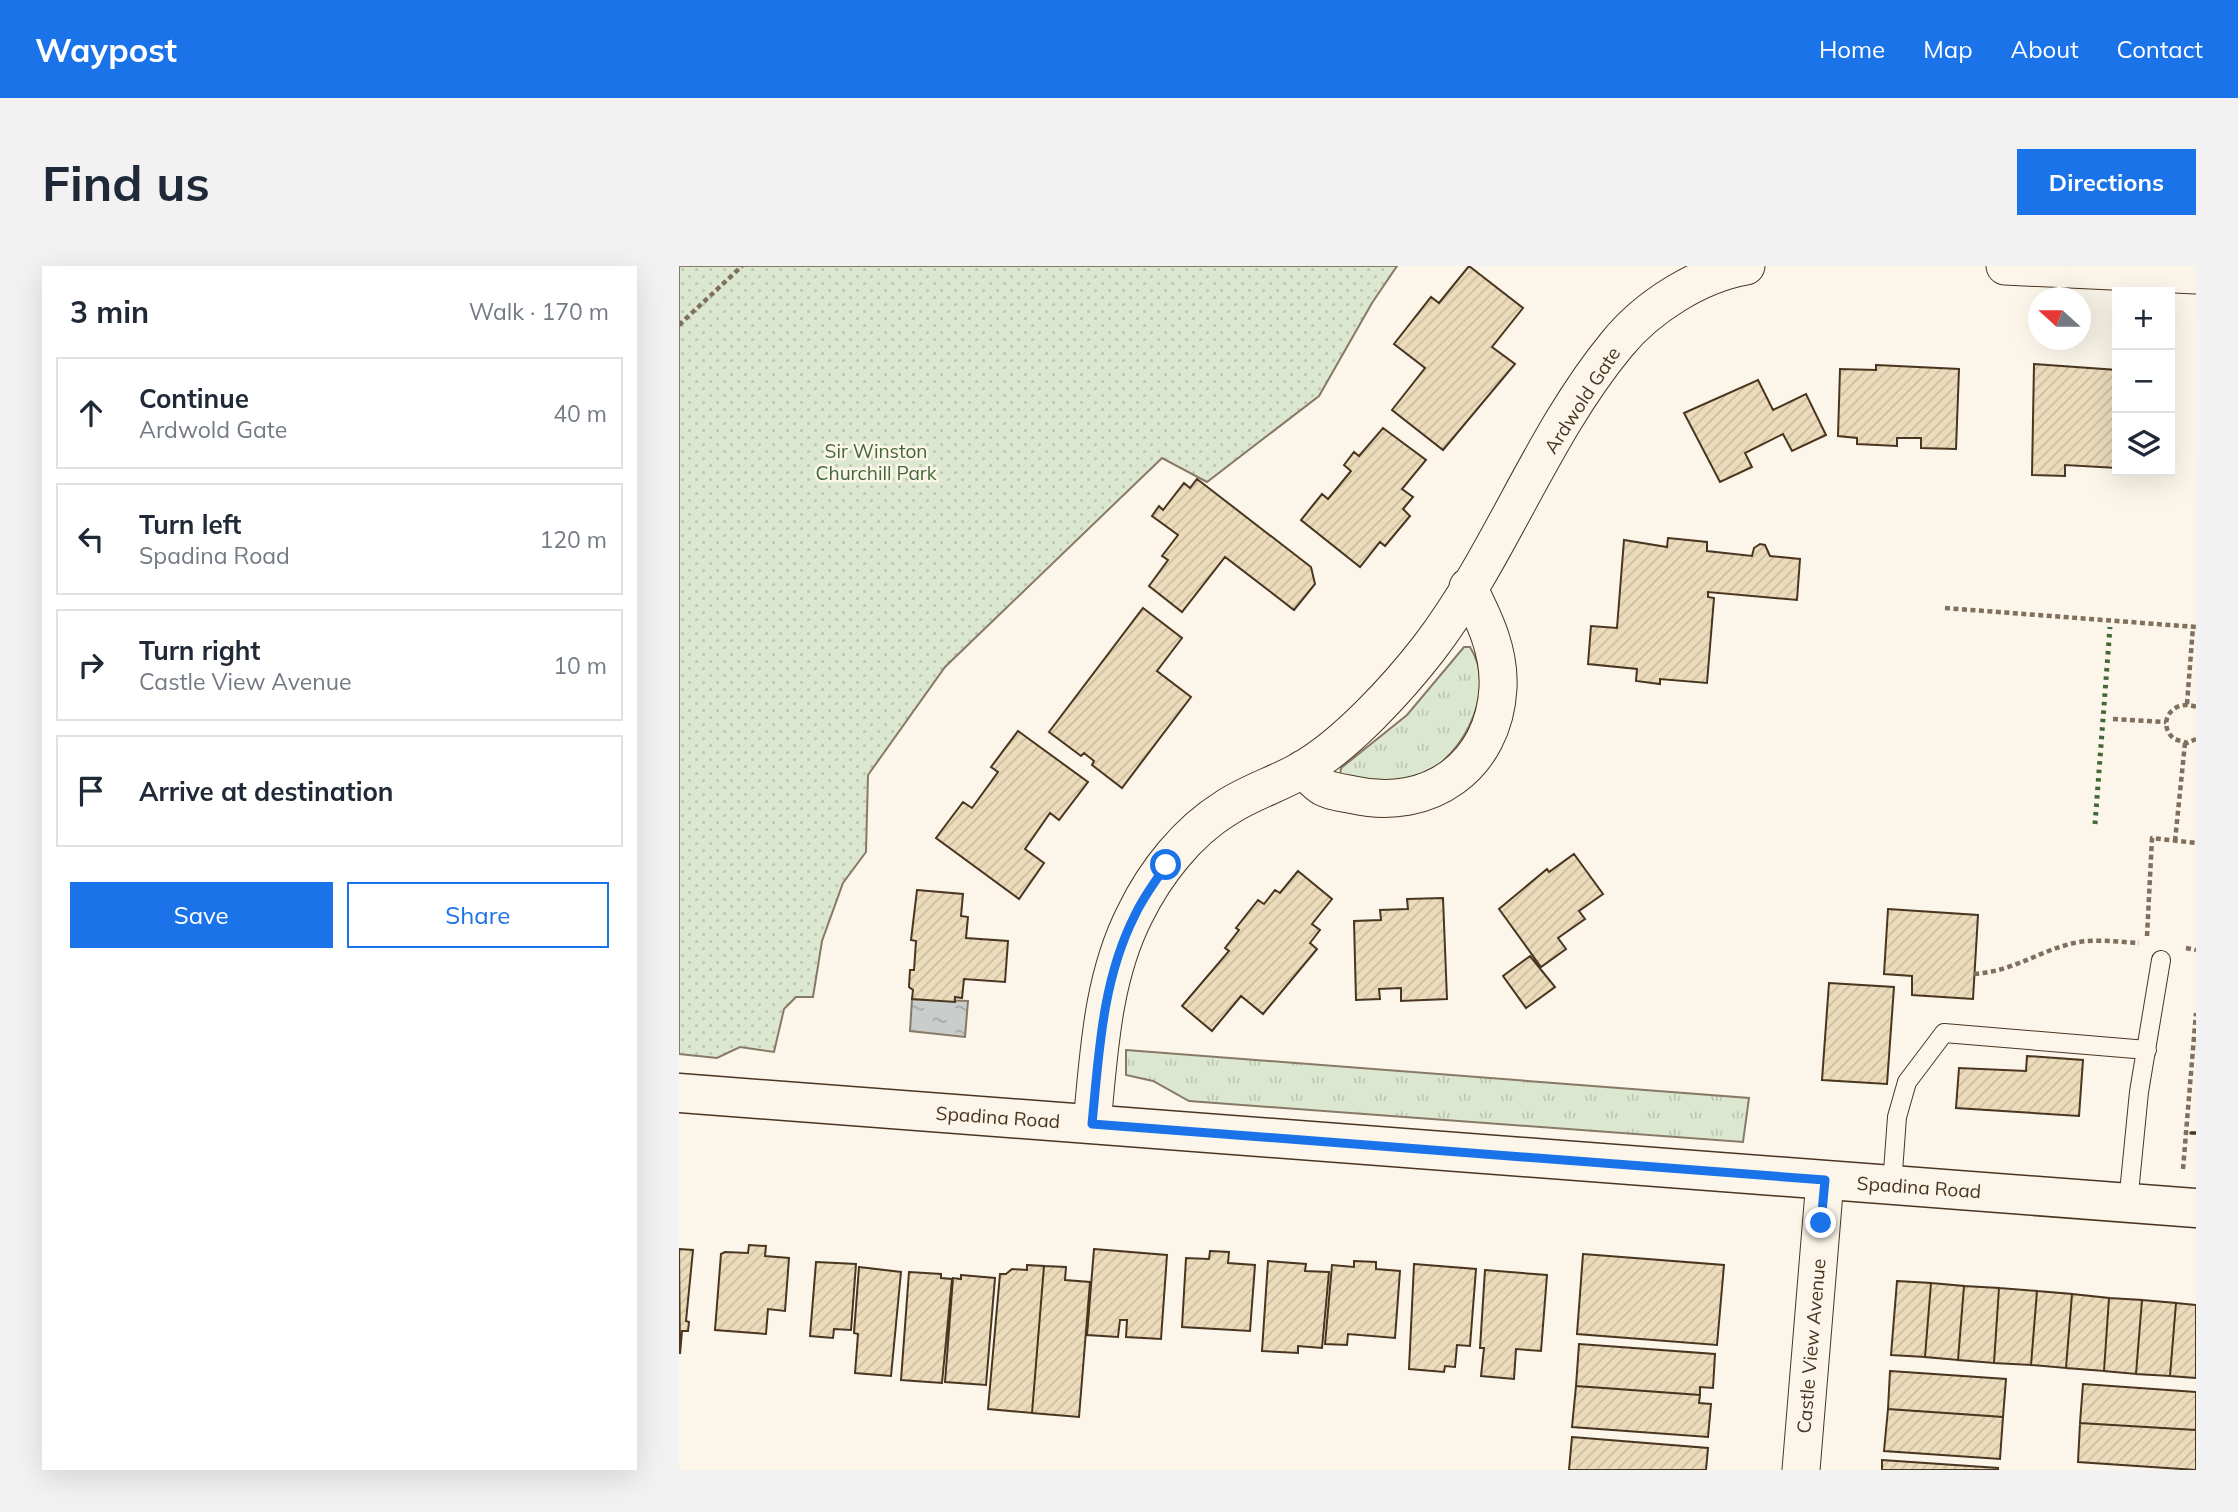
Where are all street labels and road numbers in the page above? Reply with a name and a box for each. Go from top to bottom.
street label: Ardwold Gate [1539,342,1625,458]
street label: Spadina Road [935,1101,1061,1133]
street label: Spadina Road [1856,1171,1982,1203]
street label: Castle View Avenue [1791,1258,1831,1434]

